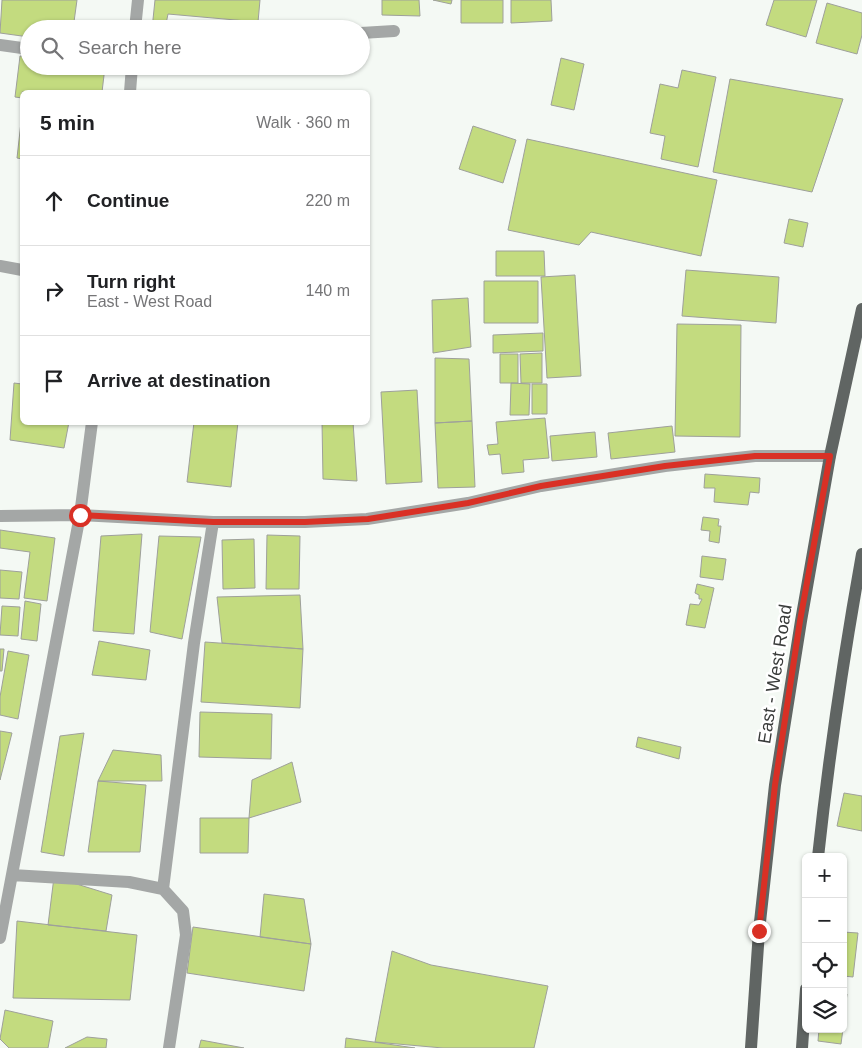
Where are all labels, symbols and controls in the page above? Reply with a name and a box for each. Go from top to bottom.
search box [20,20,370,75]
icon: search [38,34,66,62]
text: Search here [78,37,182,58]
text: 5 min [40,111,95,134]
text: Walk · 360 m [256,114,350,131]
icon: ahead [40,187,68,215]
text: Continue [87,190,169,211]
text: 220 m [306,192,350,209]
text: Turn right [87,271,175,292]
icon: right [40,277,68,305]
text: 140 m [306,282,350,299]
text: East - West Road [87,293,212,310]
icon: arrive [40,367,68,395]
text: Arrive at destination [87,370,271,391]
route start [69,504,92,527]
street label: East - West Road [754,603,796,745]
map controls [802,853,847,1033]
button: + [802,853,847,898]
button: − [802,898,847,943]
route end [748,920,771,943]
button: locate [802,943,847,988]
button: layers [802,988,847,1033]

